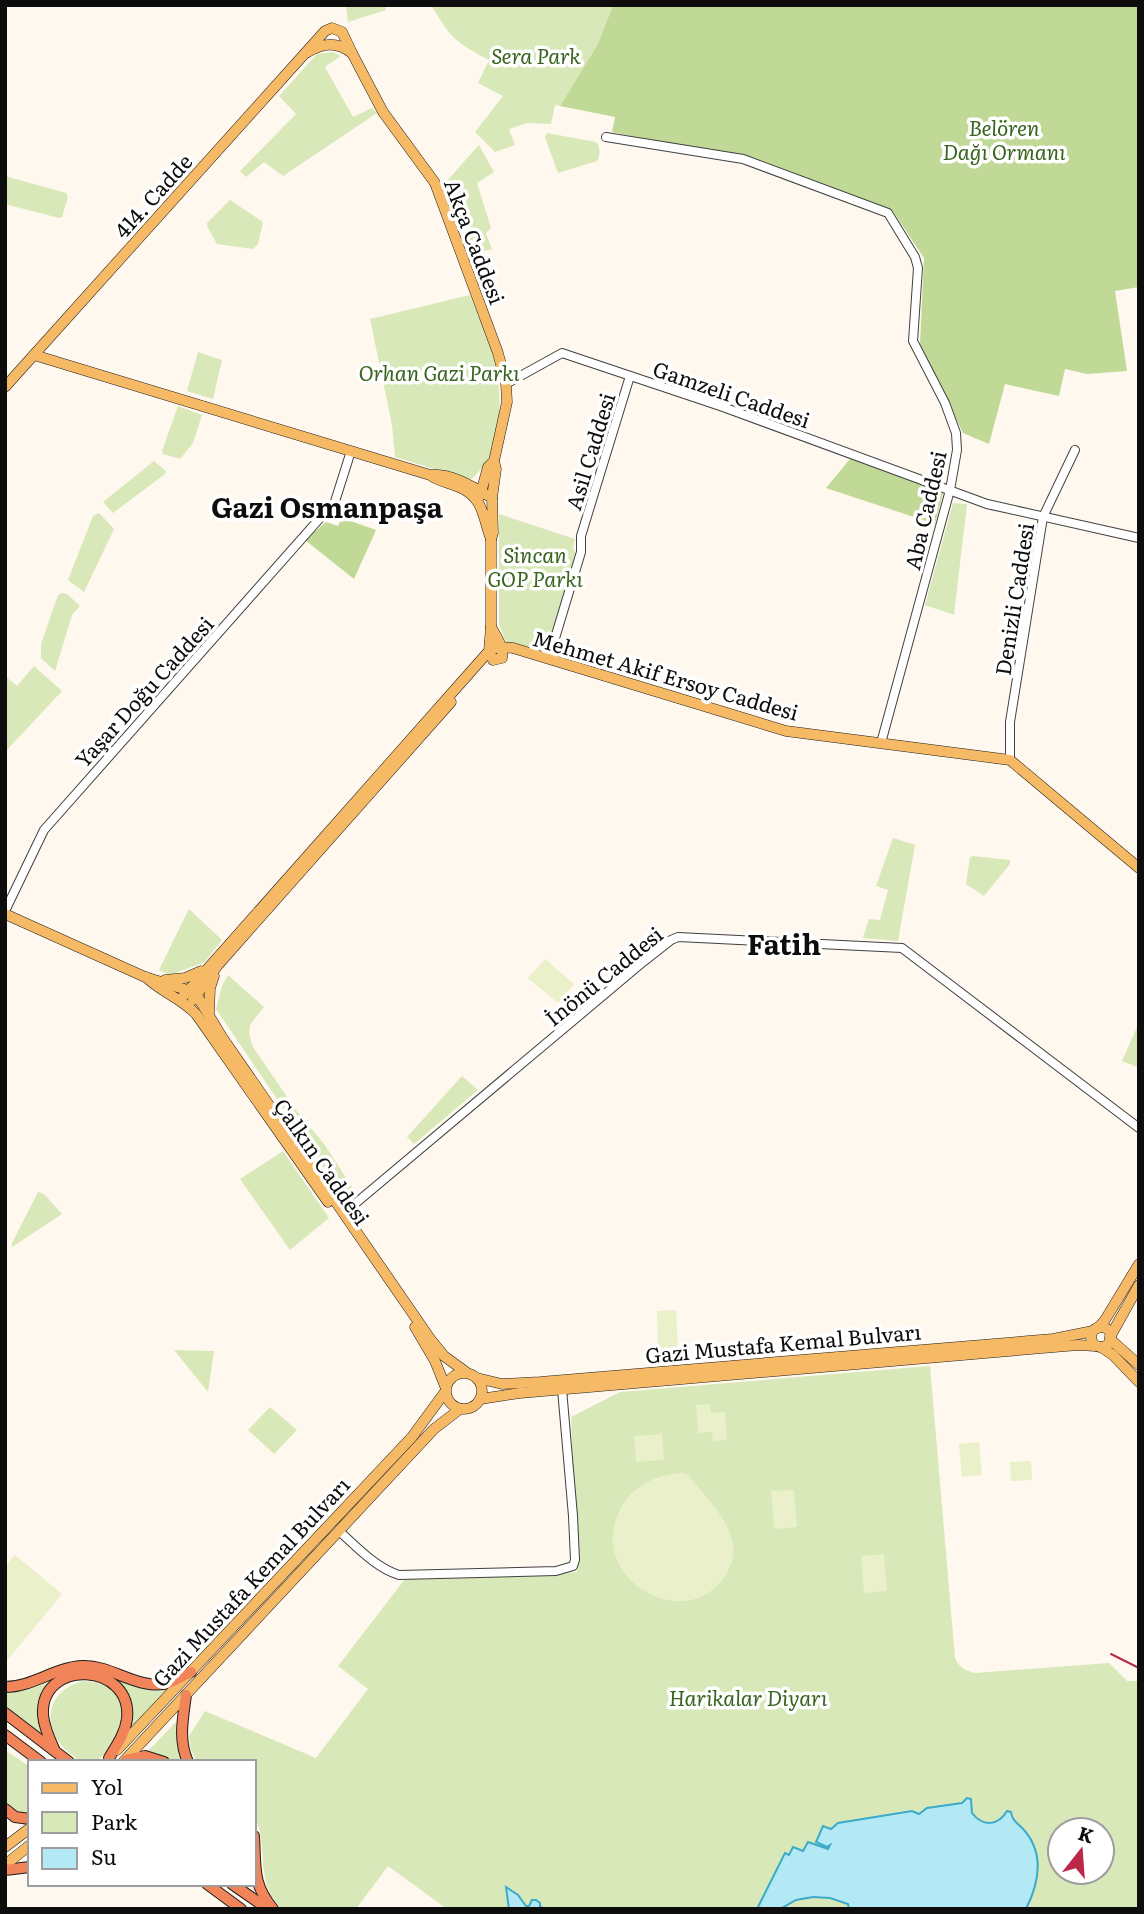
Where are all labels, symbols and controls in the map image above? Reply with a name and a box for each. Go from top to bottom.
park label: Sera Park [491,39,581,70]
park label: Belören Dağı Ormanı [942,111,1066,166]
street label: 414. Cadde [106,146,198,244]
street label: Akça Caddesi [438,174,514,308]
street label: Gamzeli Caddesi [649,352,815,434]
park label: Orhan Gazi Parkı [358,356,520,387]
street label: Asil Caddesi [556,389,622,513]
street label: Aba Caddesi [895,447,953,573]
district label: Gazi Osmanpaşa [211,485,444,527]
street label: Denizli Caddesi [986,520,1040,678]
park label: Sincan GOP Parkı [487,538,584,593]
street label: Yaşar Doğu Caddesi [66,608,220,774]
street label: Mehmet Akif Ersoy Caddesi [530,621,802,727]
street label: İnönü Caddesi [538,918,668,1032]
district label: Fatih [747,922,821,964]
street label: Çalkın Caddesi [268,1091,378,1231]
street label: Gazi Mustafa Kemal Bulvarı [644,1314,922,1370]
street label: Gazi Mustafa Kemal Bulvarı [144,1469,356,1693]
park label: Harikalar Diyarı [669,1681,828,1712]
legend [28,1760,256,1886]
text: Yol [91,1770,123,1801]
text: Park [91,1805,137,1836]
north arrow [1046,1816,1116,1886]
text: K [1075,1818,1098,1849]
text: Su [91,1840,117,1871]

